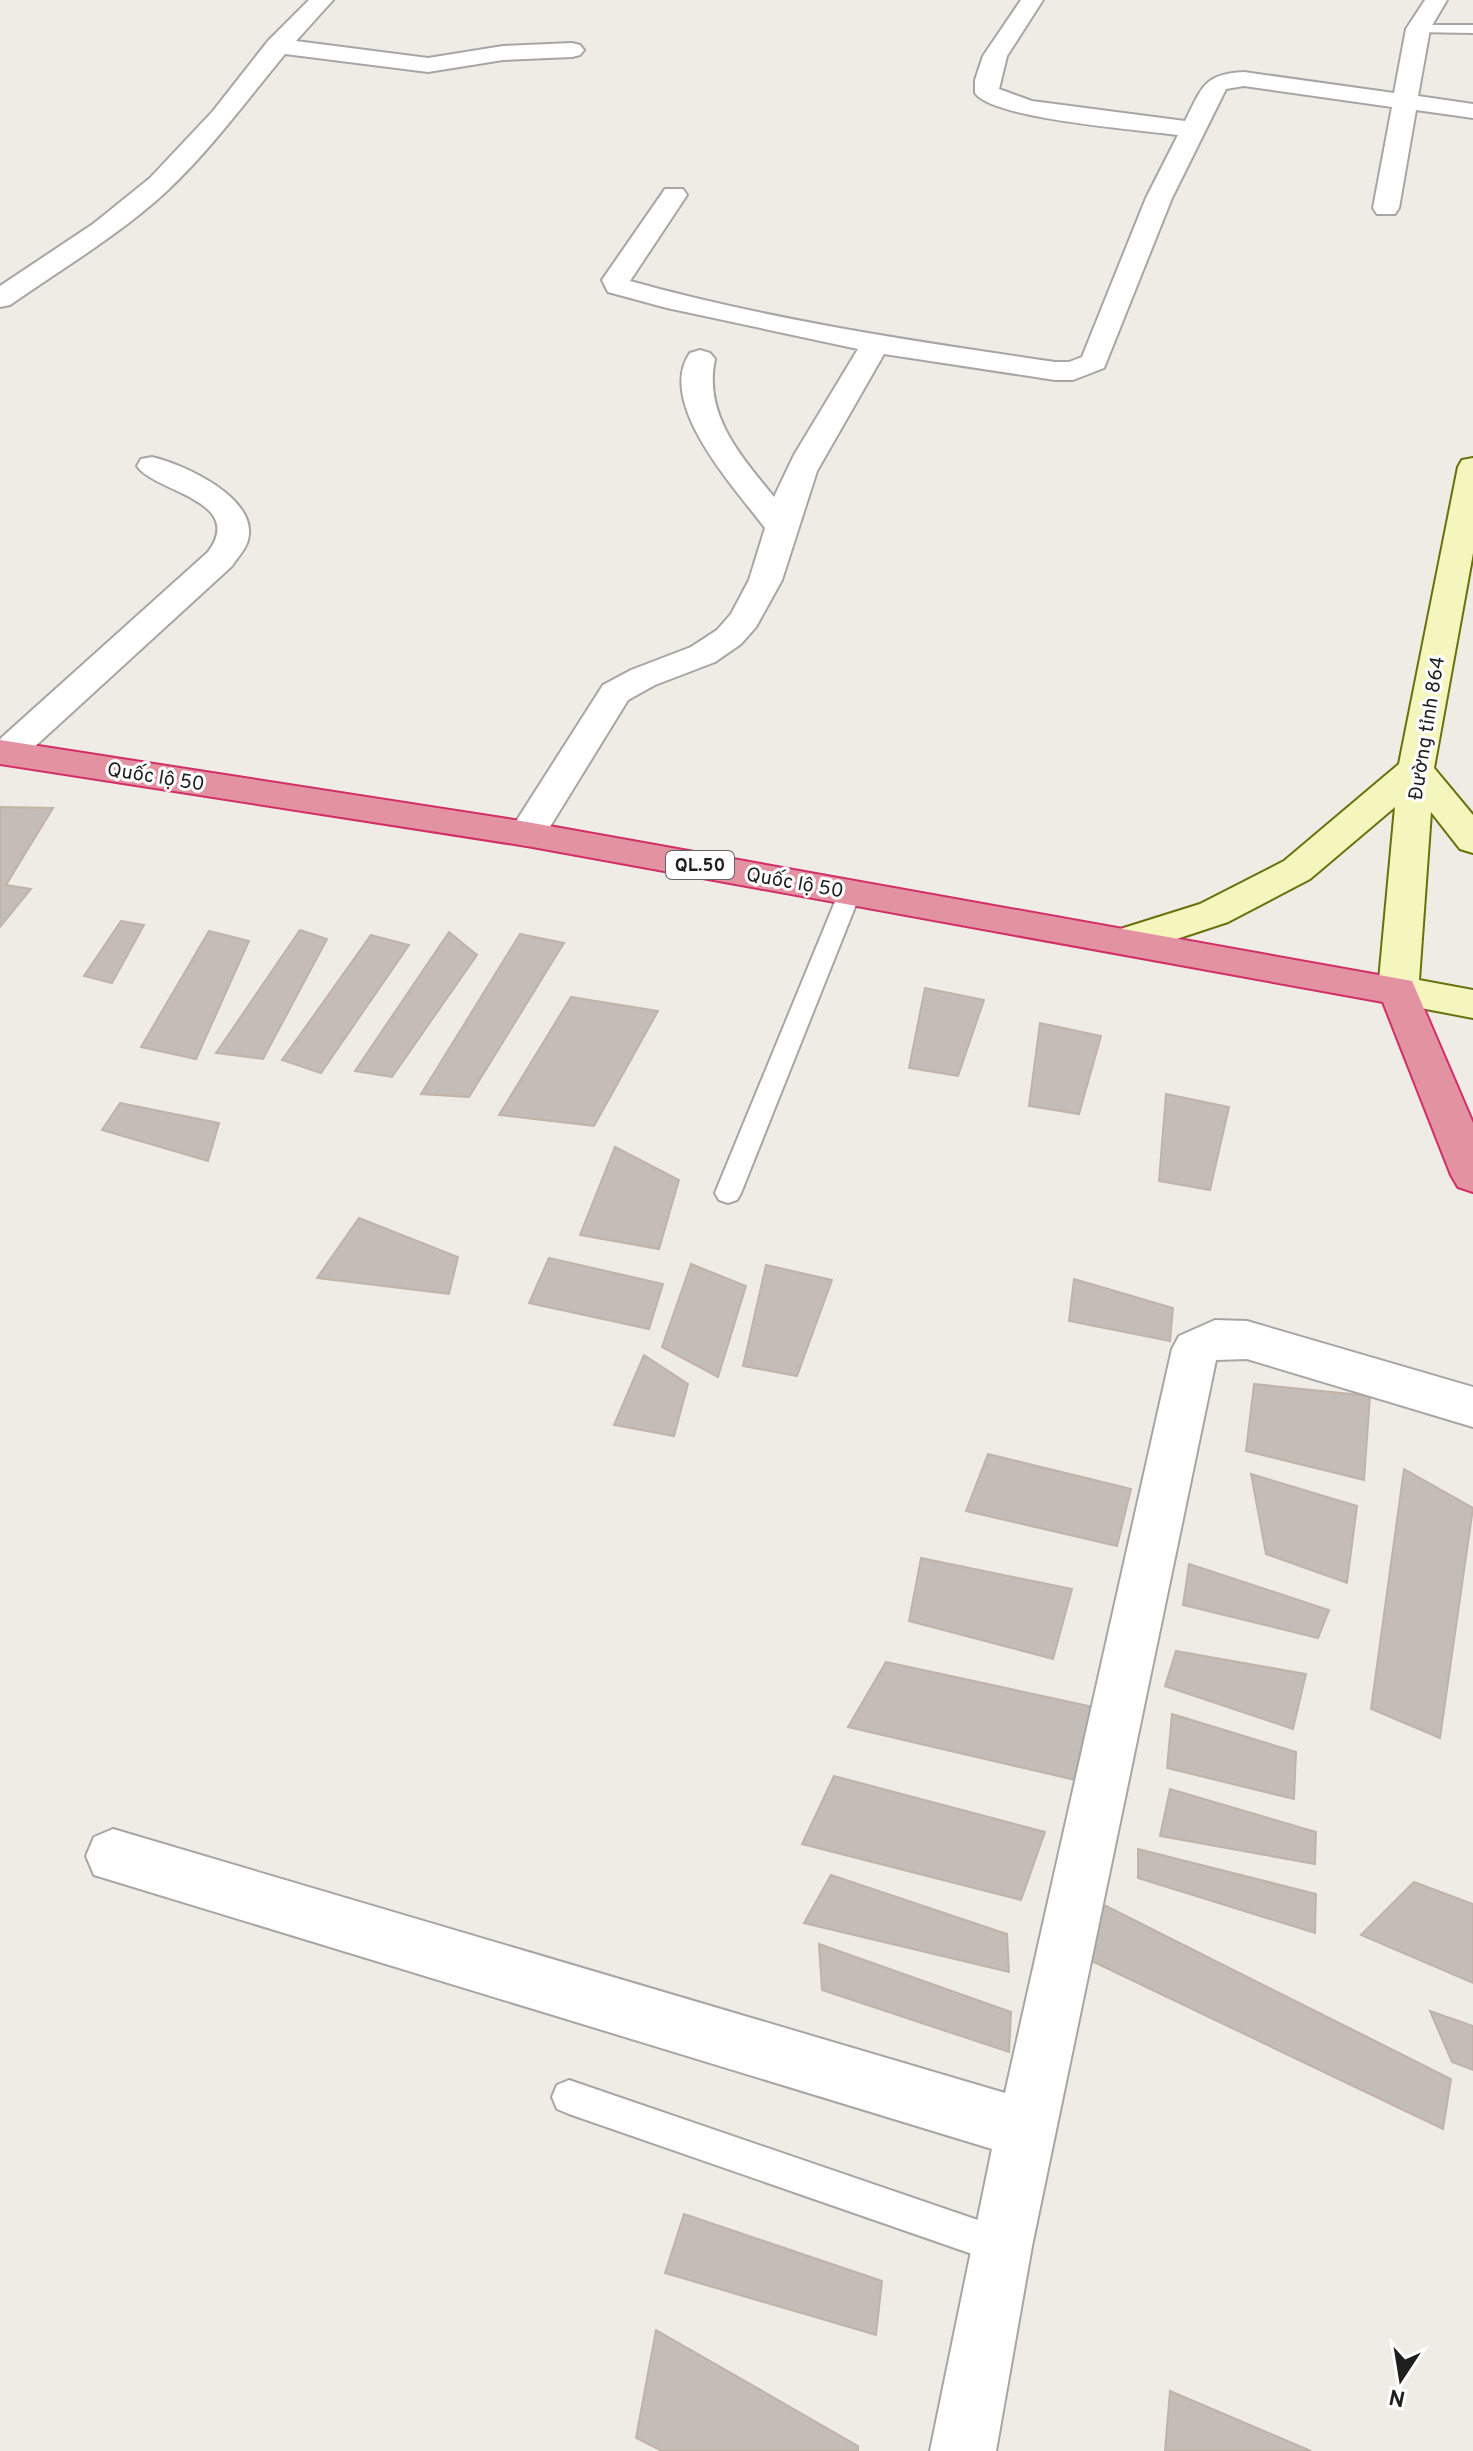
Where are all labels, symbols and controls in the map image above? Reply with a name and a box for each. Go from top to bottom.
street label: Đường tỉnh 864 [1404,655,1452,802]
street label: Quốc lộ 50 [105,756,207,799]
road number: QL.50 [666,851,734,879]
street label: Quốc lộ 50 [744,862,846,905]
north arrow [1361,2339,1441,2419]
text: N [1387,2381,1408,2411]

